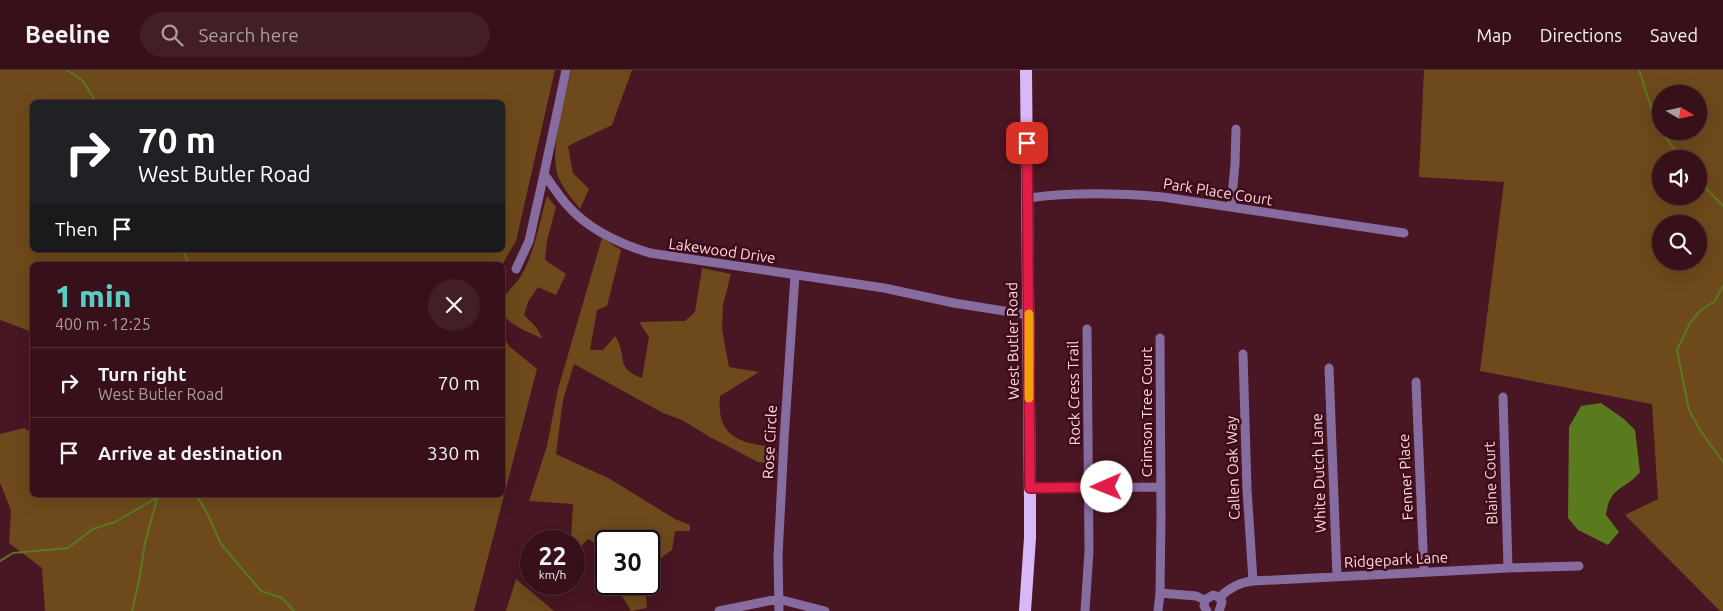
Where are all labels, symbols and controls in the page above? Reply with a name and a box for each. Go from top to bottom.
search box [140,12,490,57]
text: Beeline [25,21,110,48]
icon: search [158,21,186,49]
text: Search here [198,24,299,46]
text: Map [1476,25,1512,45]
text: Directions [1540,25,1622,45]
text: Saved [1650,25,1698,45]
north arrow [1652,85,1708,140]
map controls [1652,85,1707,270]
icon: right [55,120,120,185]
text: 70 m [138,120,216,160]
pin [1006,122,1048,164]
icon: arrive [1013,129,1041,157]
button: sound [1652,150,1707,205]
text: West Butler Road [138,161,311,186]
street label: Park Place Court [1162,174,1274,209]
icon: arrive [108,215,136,243]
button: search [1652,215,1707,270]
text: Then [55,218,98,240]
street label: Lakewood Drive [668,235,777,266]
text: 1 min [55,279,131,313]
button: close [428,279,480,331]
street label: West Butler Road [1003,282,1022,400]
text: 400 m · 12:25 [55,315,151,333]
street label: Rock Cress Trail [1064,341,1083,445]
street label: Crimson Tree Court [1138,347,1155,477]
text: Turn right [98,363,186,385]
icon: right [55,369,83,397]
text: 70 m [438,372,480,394]
text: West Butler Road [98,385,224,403]
street label: Rose Circle [759,405,780,479]
street label: White Dutch Lane [1308,413,1329,533]
street label: Callen Oak Way [1222,416,1243,520]
street label: Fenner Place [1395,433,1416,521]
icon: arrive [55,439,83,467]
street label: Blaine Court [1481,441,1500,525]
text: Arrive at destination [98,442,283,464]
text: 330 m [427,442,480,464]
position arrow [1080,460,1132,512]
speed limit sign: 30 [595,530,660,595]
text: 22 [538,542,567,570]
street label: Ridgepark Lane [1344,548,1448,571]
text: km/h [539,568,566,581]

